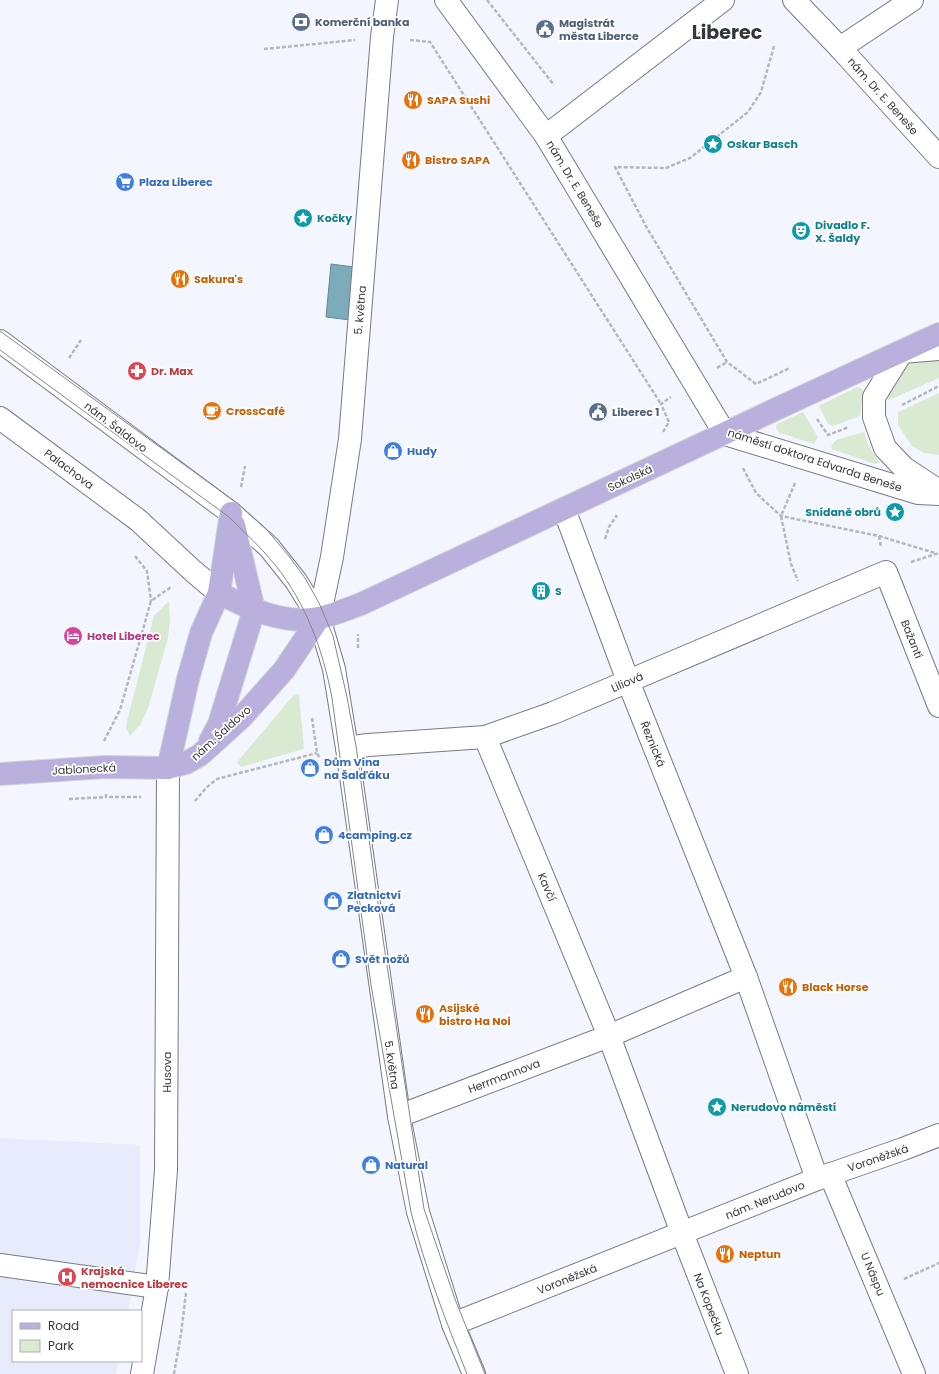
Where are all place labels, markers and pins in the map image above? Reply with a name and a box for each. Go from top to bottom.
bank icon: Komerční banka [290,11,312,33]
place label: Komerční banka [315,14,409,30]
place label: Magistrát města Liberce [559,15,639,44]
public building icon: Magistrát města Liberce [534,18,556,40]
restaurant icon: SAPA Sushi [402,89,424,111]
place label: SAPA Sushi [427,92,490,108]
place icon: Oskar Basch [702,133,724,155]
place label: Oskar Basch [727,136,798,152]
restaurant icon: Bistro SAPA [400,149,422,171]
place label: Bistro SAPA [425,152,490,168]
supermarket icon: Plaza Liberec [114,171,136,193]
place label: Plaza Liberec [139,174,213,190]
place icon: Kočky [292,207,314,229]
place label: Kočky [317,210,352,226]
place label: Divadlo F. X. Šaldy [815,217,870,246]
theatre icon: Divadlo F. X. Šaldy [790,220,812,242]
restaurant icon: Sakura's [169,268,191,290]
place label: Sakura's [194,271,243,287]
pharmacy icon: Dr. Max [126,360,148,382]
place label: Dr. Max [151,363,194,379]
cafe icon: CrossCafé [201,400,223,422]
public building icon: Liberec 1 [587,401,609,423]
place label: CrossCafé [226,403,285,419]
place label: Liberec 1 [612,404,659,420]
shop icon: Hudy [382,440,404,462]
place label: Hudy [407,443,437,459]
place icon: Snídaně obrů [884,501,906,523]
place label: Snídaně obrů [805,504,881,520]
building icon: S [530,580,552,602]
place label: S [555,583,562,599]
hotel icon: Hotel Liberec [62,625,84,647]
place label: Hotel Liberec [87,628,160,644]
place label: Dům Vína na Šalďáku [324,754,390,783]
shop icon: Dům Vína na Šalďáku [299,757,321,779]
shop icon: 4camping.cz [313,824,335,846]
place label: 4camping.cz [338,827,413,843]
place label: Zlatnictví Pecková [347,887,401,916]
shop icon: Zlatnictví Pecková [322,890,344,912]
shop icon: Svět nožů [330,948,352,970]
place label: Svět nožů [355,951,410,967]
restaurant icon: Black Horse [777,976,799,998]
place label: Black Horse [802,979,869,995]
place label: Asijské bistro Ha Noi [439,1000,511,1029]
restaurant icon: Asijské bistro Ha Noi [414,1003,436,1025]
place icon: Nerudovo náměstí [706,1096,728,1118]
place label: Nerudovo náměstí [731,1099,837,1115]
shop icon: Natural [360,1154,382,1176]
place label: Natural [385,1157,428,1173]
restaurant icon: Neptun [714,1243,736,1265]
place label: Neptun [739,1246,781,1262]
place label: Krajská nemocnice Liberec [81,1263,188,1292]
hospital icon: Krajská nemocnice Liberec [56,1266,78,1288]

